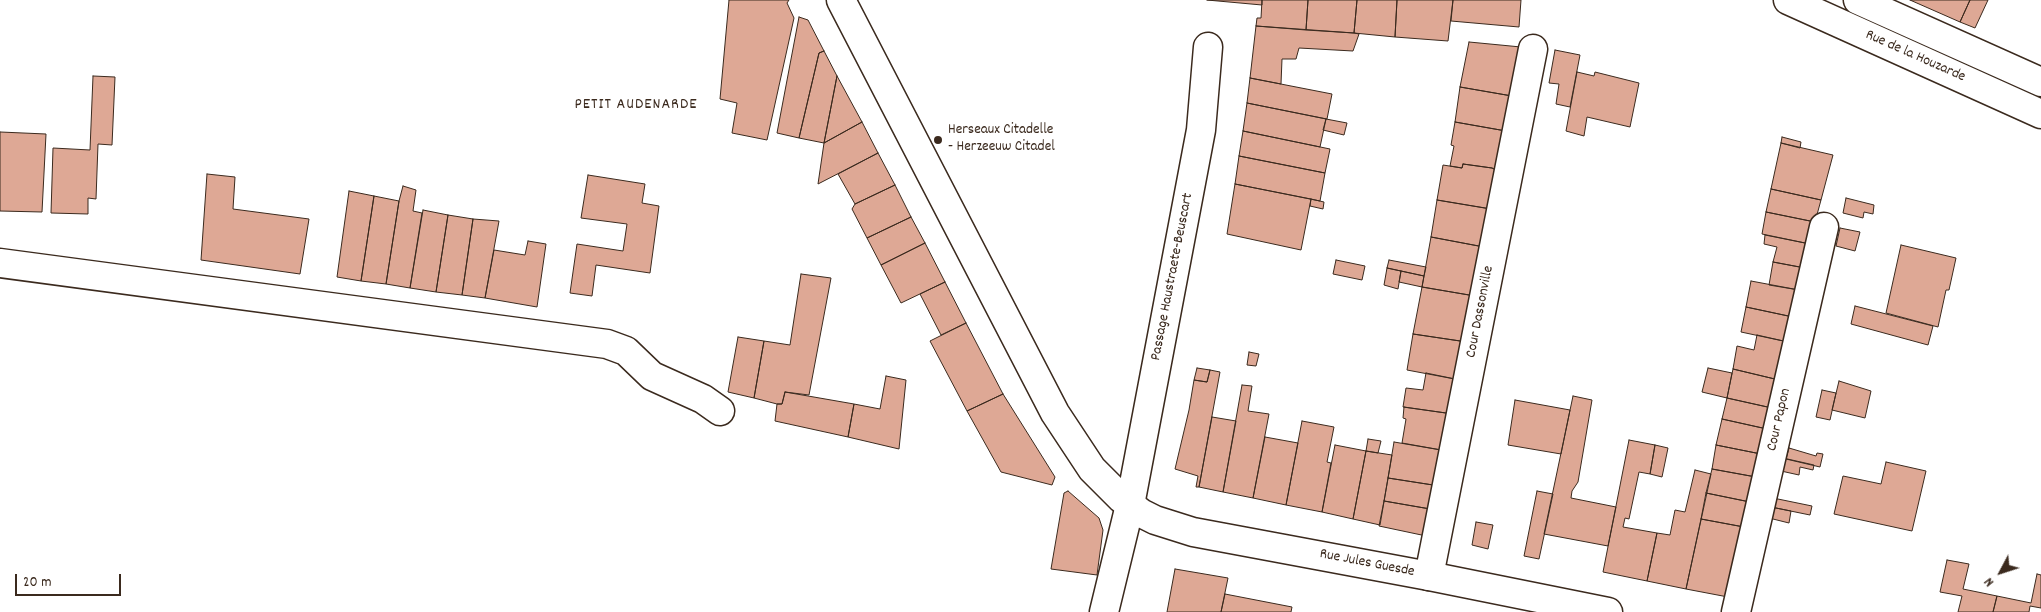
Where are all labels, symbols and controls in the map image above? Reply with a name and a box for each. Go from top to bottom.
street label: Rue de la Houzarde [1862,27,1968,87]
district label: PETIT AUDENARDE [573,96,699,116]
place label: Herseaux Citadelle - Herzeeuw Citadel [948,122,1055,157]
marker: Herseaux Citadelle - Herzeeuw Citadel [932,134,944,146]
street label: Passage Haustraete-Beuscart [1148,192,1198,362]
street label: Cour Dassonville [1463,264,1499,360]
street label: Cour Papon [1764,387,1796,453]
street label: Rue Jules Guesde [1318,546,1416,582]
north arrow [1976,547,2026,597]
scale bar [18,564,124,596]
text: 20 m [23,572,51,594]
text: N [1980,573,1999,591]

